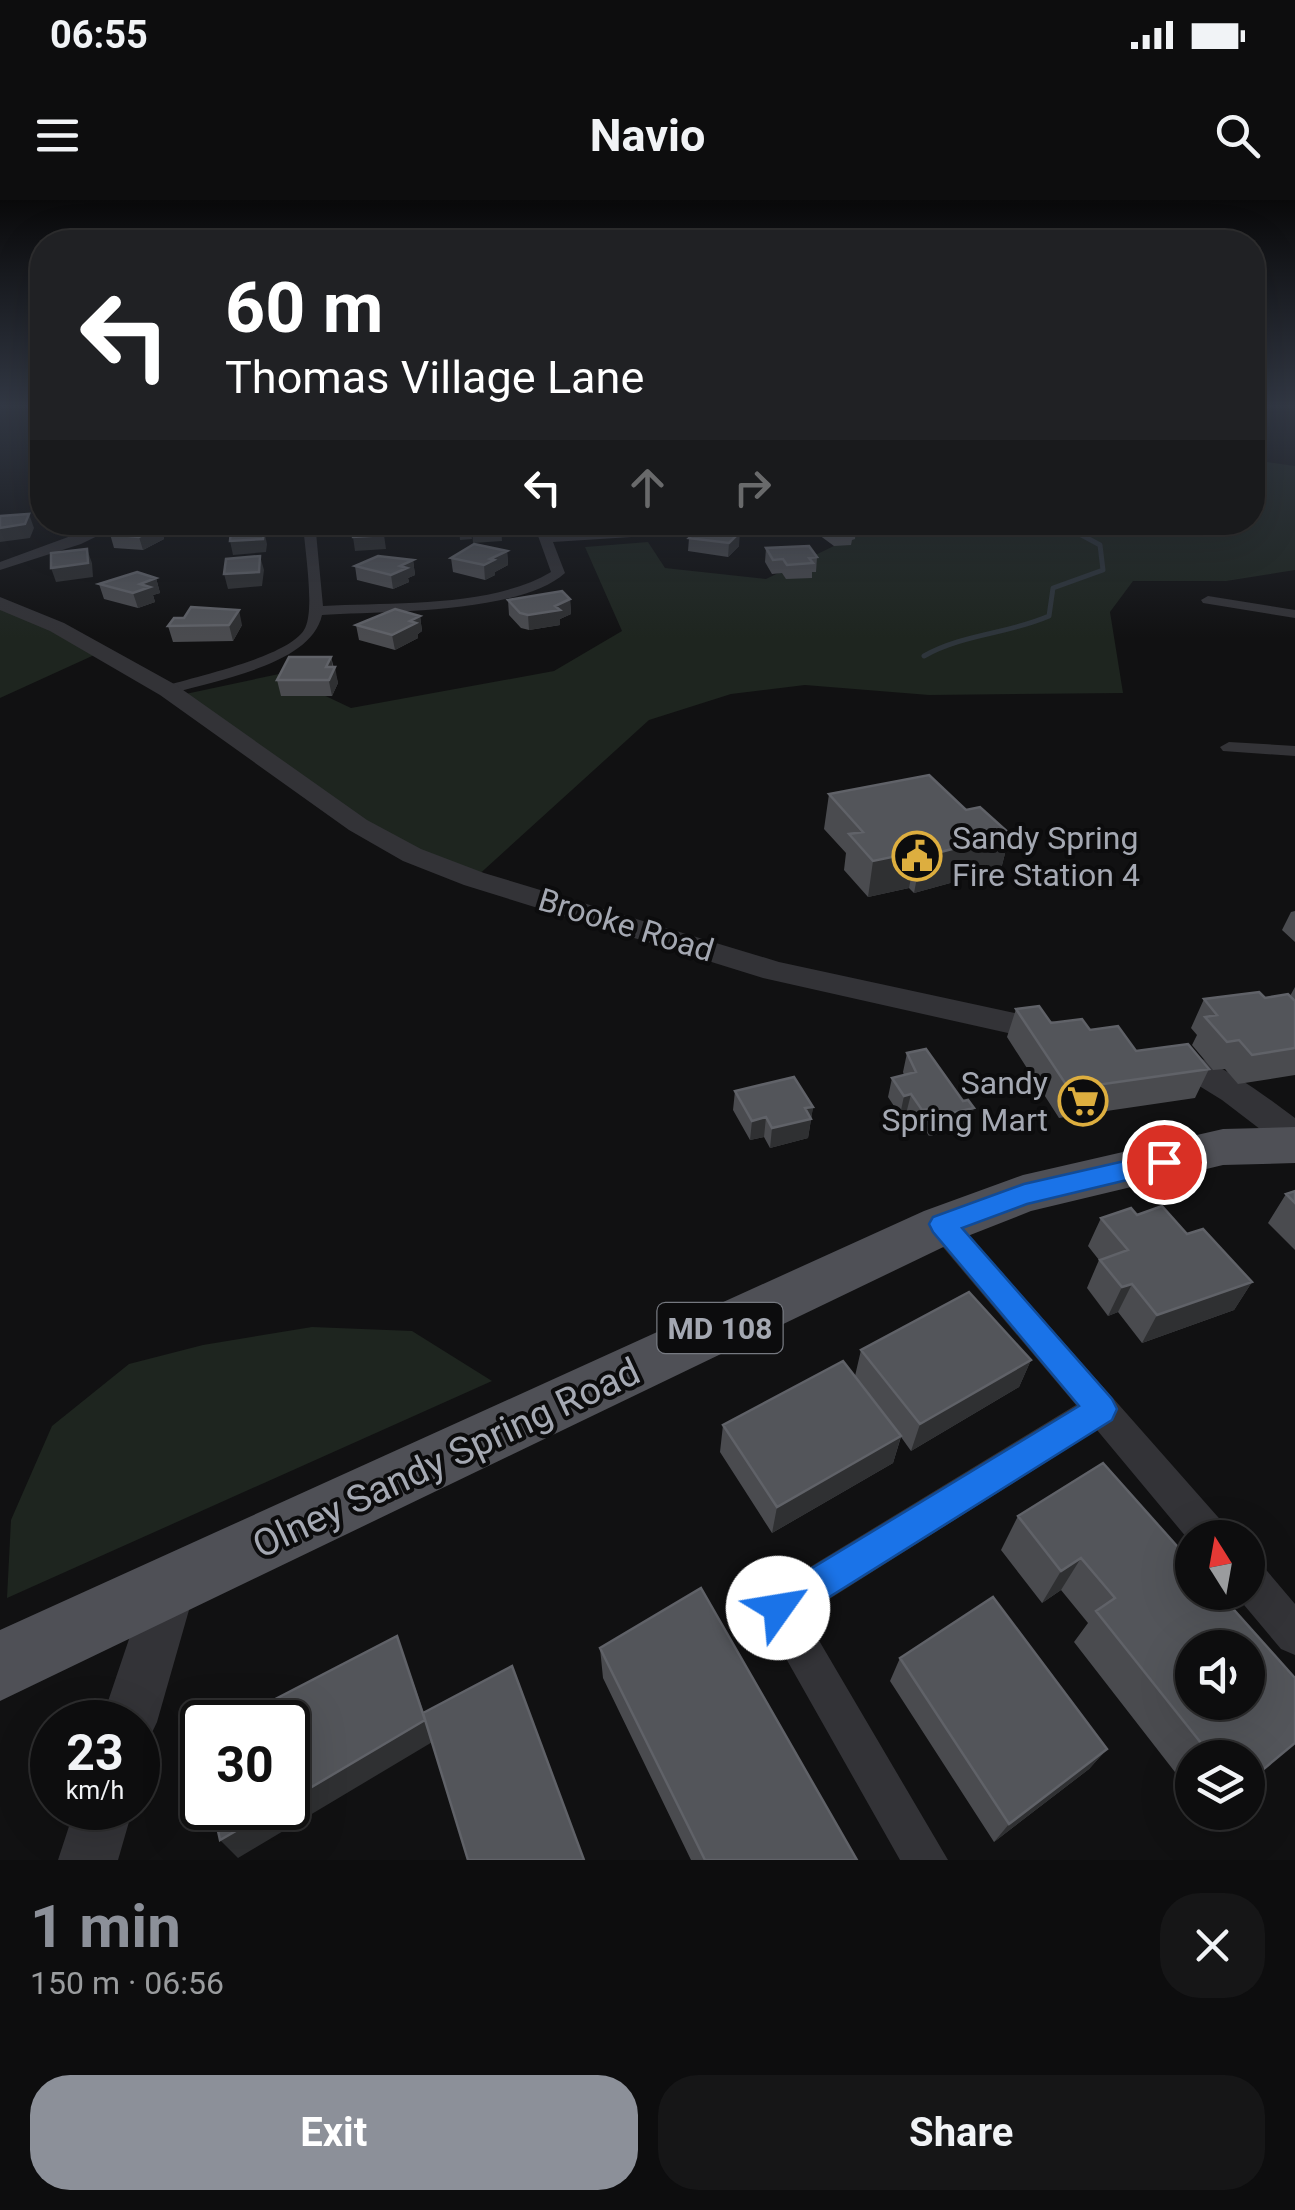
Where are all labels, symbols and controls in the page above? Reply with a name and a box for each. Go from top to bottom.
text: 06:55 [50,13,148,57]
icon: menu [30,108,85,163]
icon: search [1210,108,1265,163]
text: Navio [590,109,705,162]
text: 60 m [225,267,383,349]
icon: left [60,270,190,400]
text: Thomas Village Lane [225,351,644,404]
icon: left [515,460,570,515]
icon: ahead [620,460,675,515]
icon: right [725,460,780,515]
place label: Sandy Spring Fire Station 4 [952,819,1140,894]
public building icon: Sandy Spring Fire Station 4 [891,830,943,882]
street label: Brooke Road [534,880,718,970]
place label: Sandy Spring Mart [881,1064,1048,1139]
supermarket icon: Sandy Spring Mart [1057,1075,1109,1127]
pin [1122,1120,1207,1205]
icon: arrive [1137,1135,1192,1190]
road number: MD 108 [658,1303,782,1353]
street label: Olney Sandy Spring Road [246,1349,646,1567]
north arrow [1175,1520,1265,1610]
map controls [1175,1520,1265,1830]
position arrow [726,1556,830,1660]
button: sound [1175,1630,1265,1720]
speed limit sign: 30 [180,1700,310,1830]
text: 23 [66,1724,124,1782]
button: layers [1175,1740,1265,1830]
text: km/h [66,1776,124,1805]
text: 1 min [30,1891,181,1962]
button: close [1160,1893,1265,1998]
text: 150 m · 06:56 [30,1964,224,2002]
button: Exit [30,2075,638,2190]
button: Share [658,2075,1265,2190]

